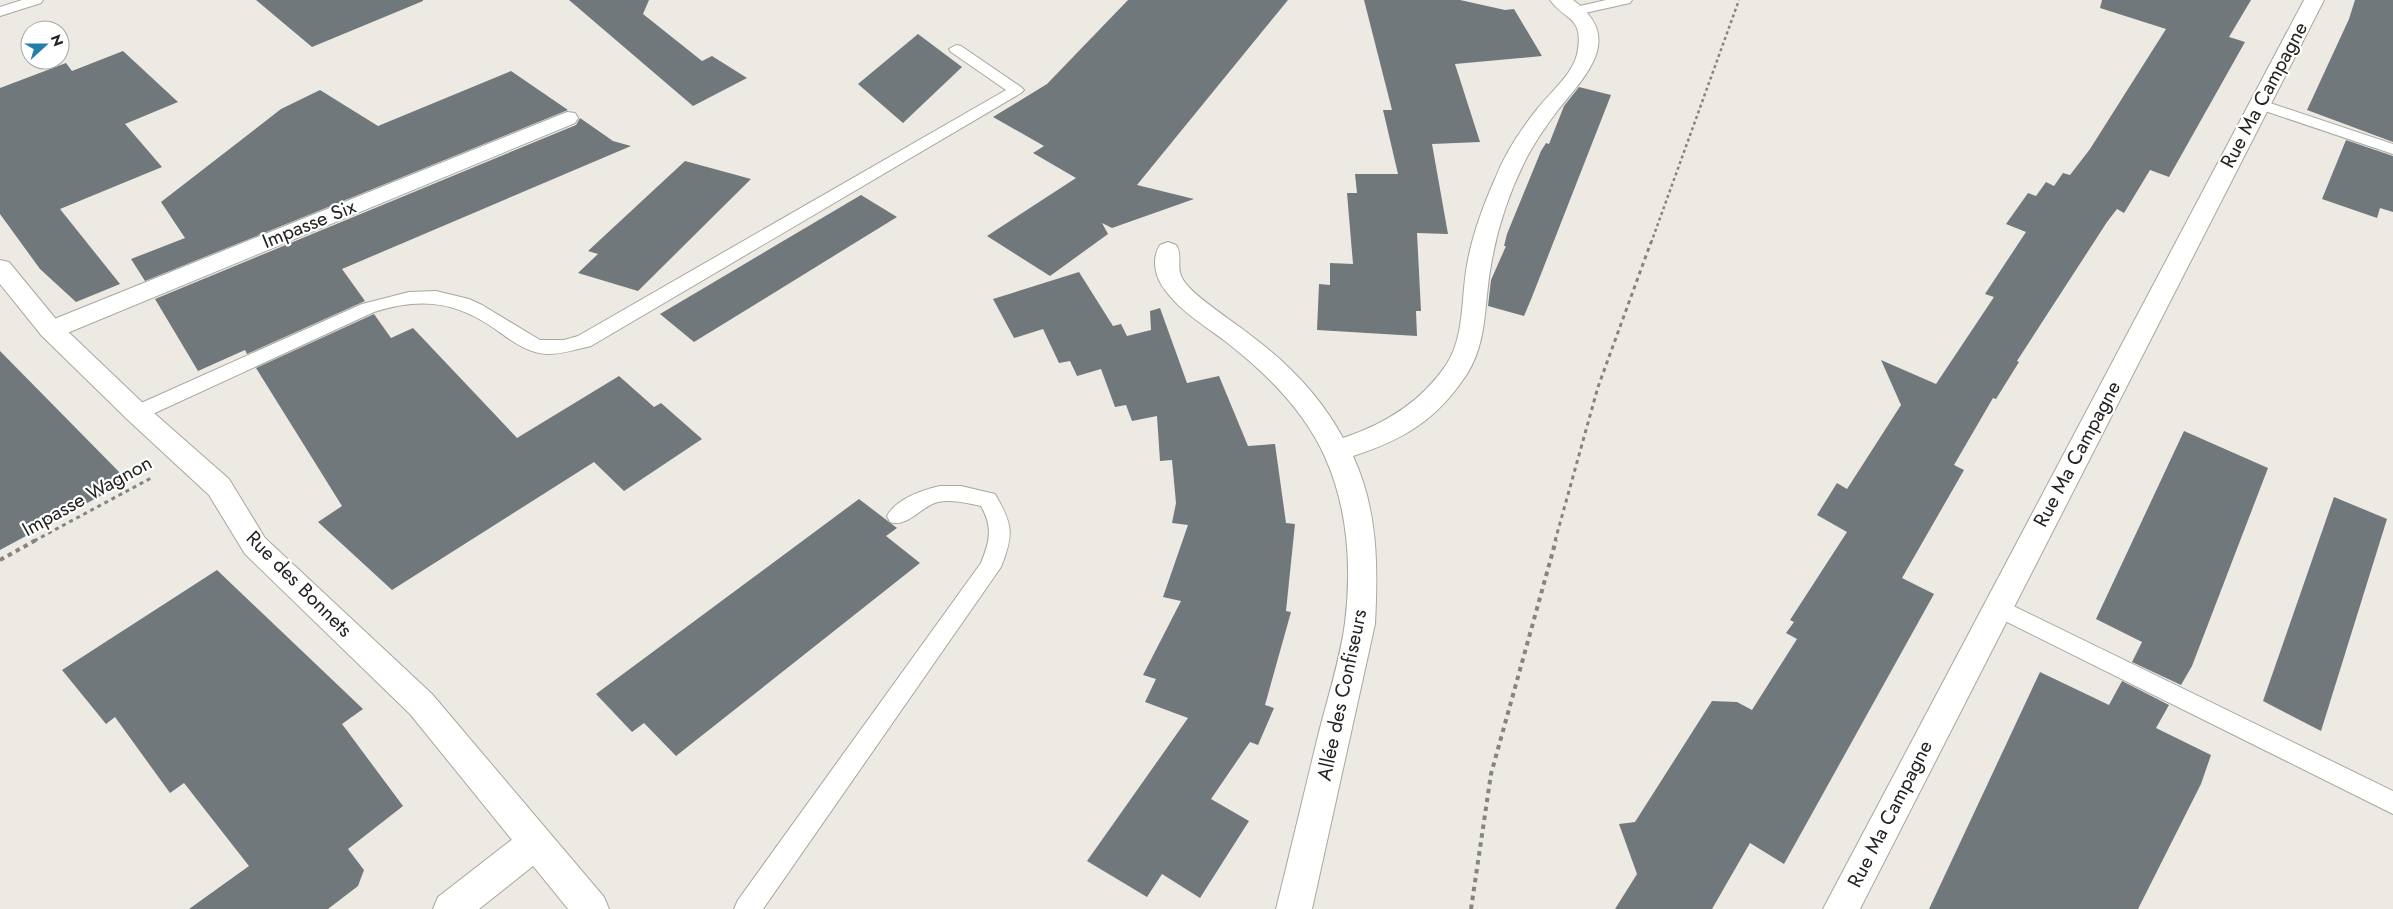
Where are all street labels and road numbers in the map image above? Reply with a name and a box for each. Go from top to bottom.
street label: Rue Ma Campagne [2213,17,2315,173]
street label: Impasse Six [258,192,361,256]
street label: Rue Ma Campagne [2026,376,2128,532]
street label: Impasse Wagnon [17,448,157,544]
street label: Rue des Bonnets [239,524,359,644]
street label: Allée des Confiseurs [1310,607,1374,783]
street label: Rue Ma Campagne [1840,735,1940,893]

